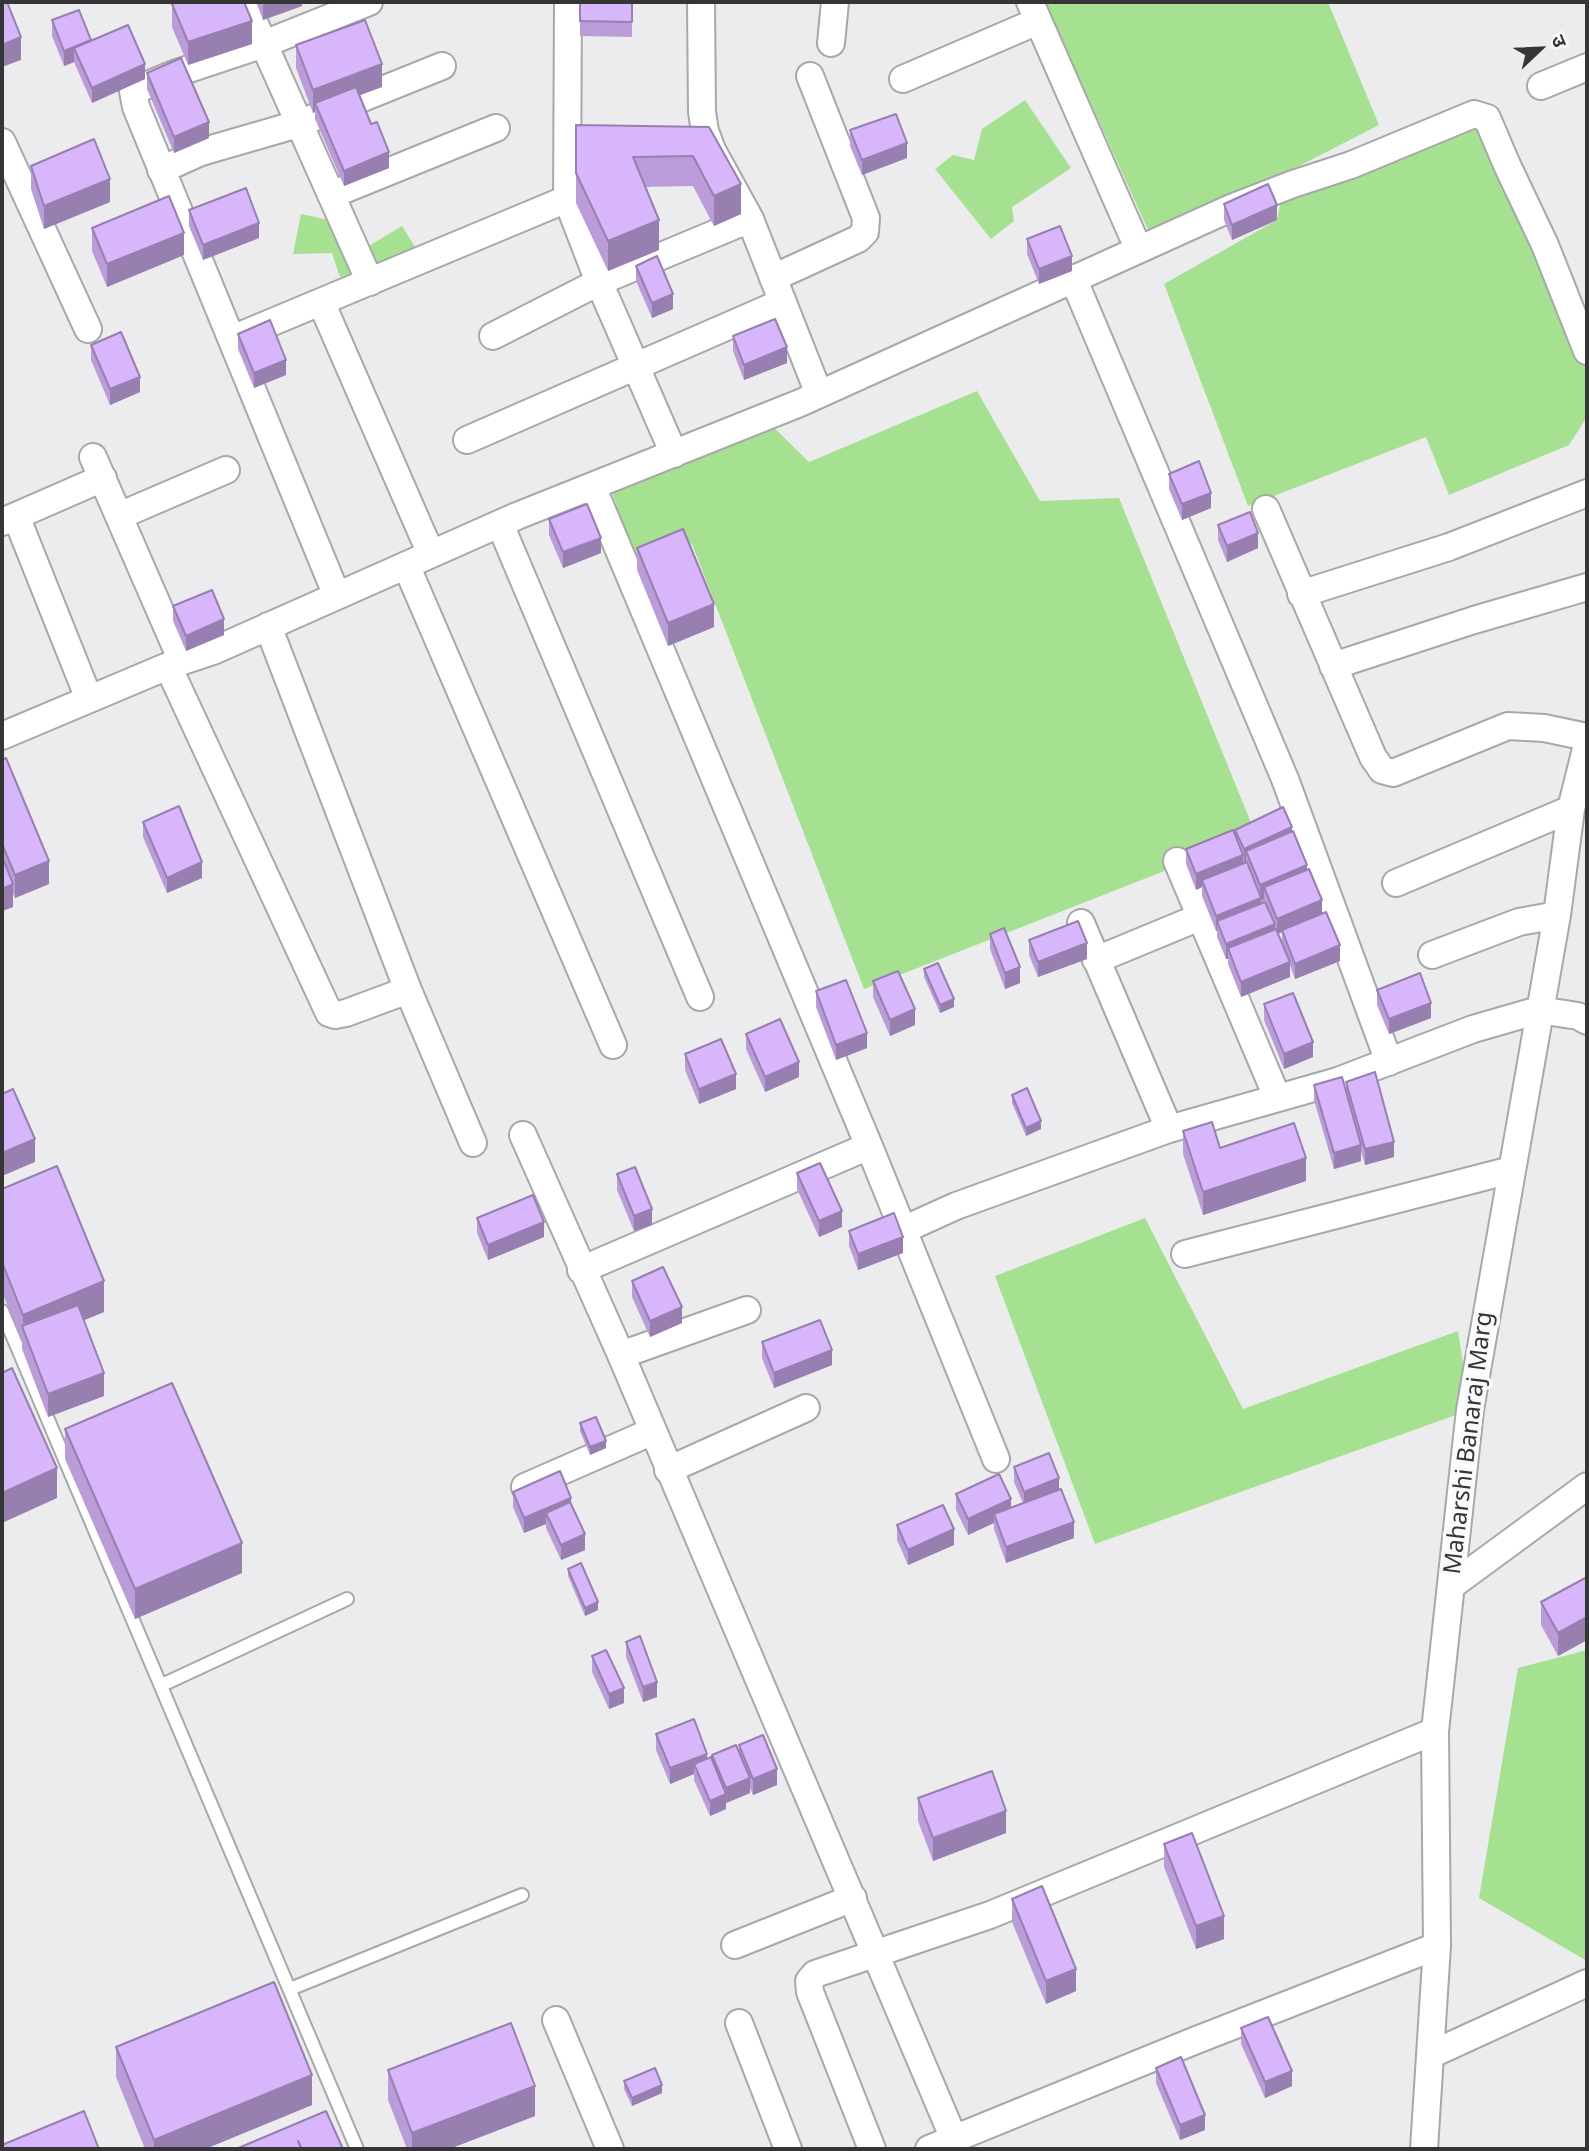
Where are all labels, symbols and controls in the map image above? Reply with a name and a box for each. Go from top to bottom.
north arrow [1505,14,1575,84]
text: उ [1545,31,1573,51]
street label: Maharshi Banaraj Marg [1439,1310,1499,1576]

